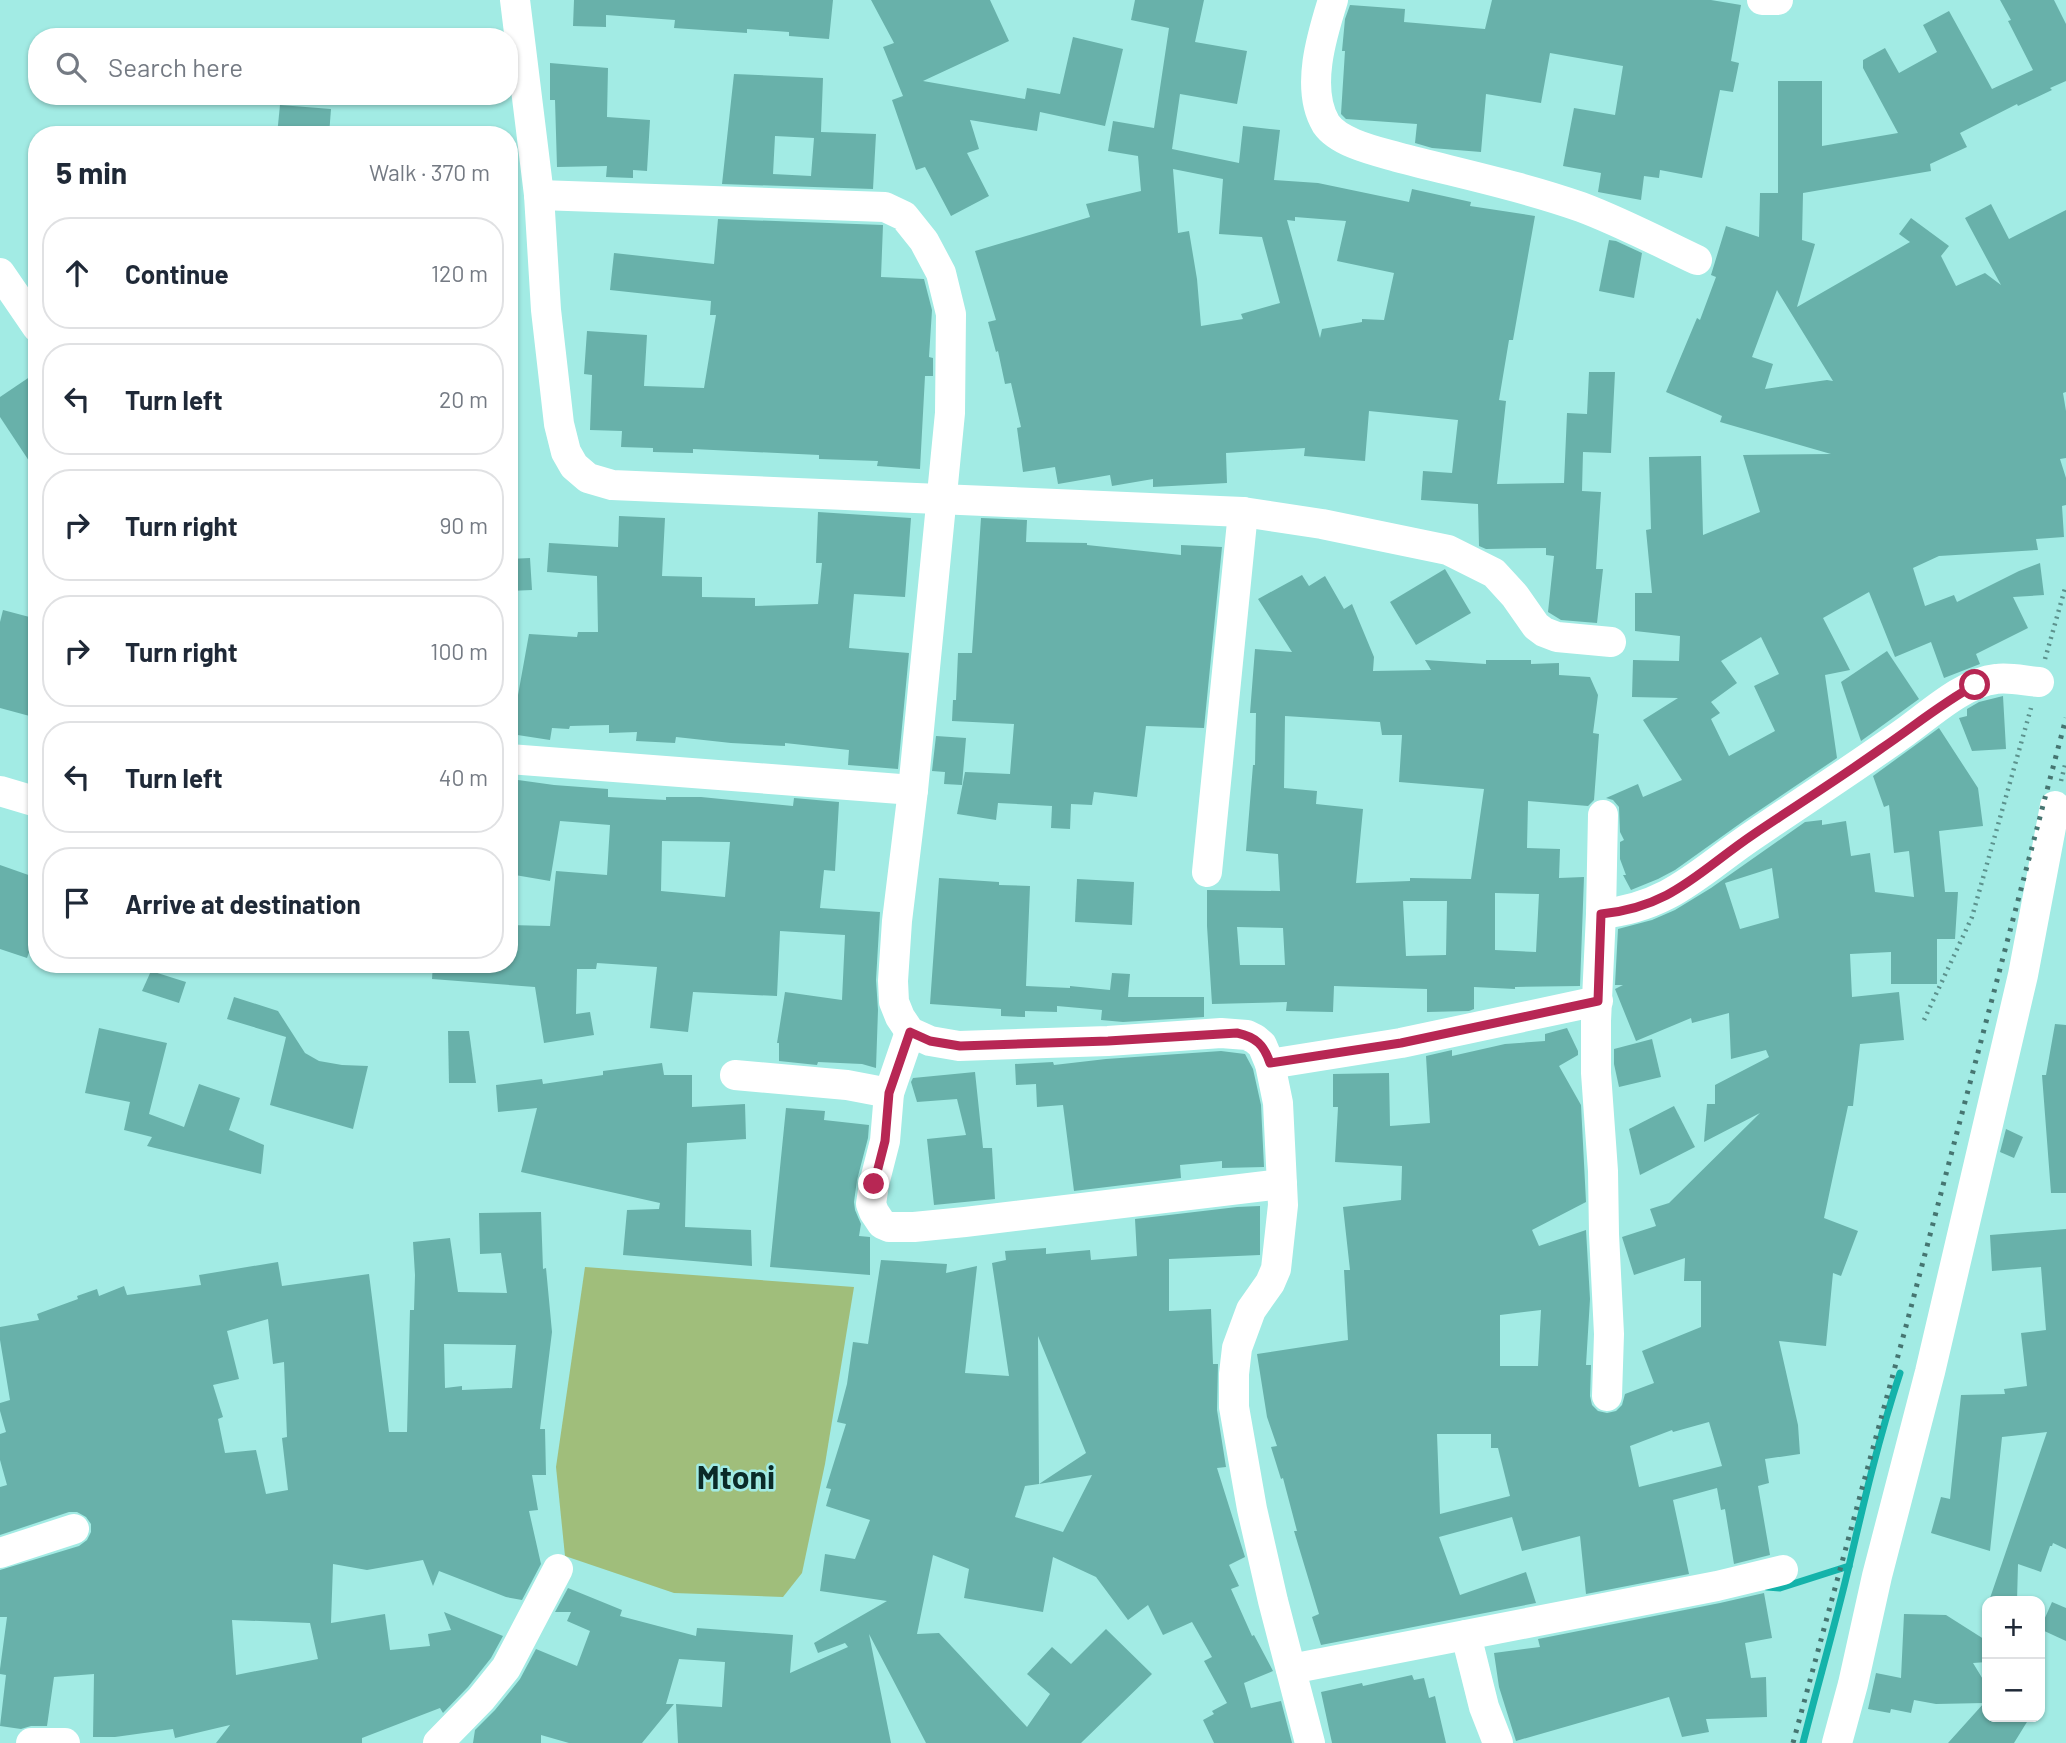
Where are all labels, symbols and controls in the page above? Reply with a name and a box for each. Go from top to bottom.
search box [28,28,518,105]
icon: search [52,48,90,86]
text: Search here [108,51,243,82]
text: 5 min [56,154,127,190]
text: Walk · 370 m [369,158,490,186]
icon: ahead [58,254,96,292]
text: Continue [125,258,229,289]
text: 120 m [431,259,488,287]
icon: left [58,380,96,418]
text: Turn left [125,384,223,415]
text: 20 m [439,385,488,413]
icon: right [58,506,96,544]
text: Turn right [125,510,238,541]
text: 90 m [439,511,488,539]
icon: right [58,632,96,670]
text: Turn right [125,636,238,667]
text: 100 m [430,637,488,665]
route start [1959,669,1990,700]
icon: left [58,758,96,796]
text: Turn left [125,762,223,793]
text: 40 m [439,763,488,791]
icon: arrive [58,884,96,922]
text: Arrive at destination [125,888,361,919]
route end [858,1168,889,1199]
district label: Mtoni [697,1457,775,1495]
map controls [1982,1596,2045,1722]
button: + [1982,1596,2045,1659]
button: − [1982,1659,2045,1722]

